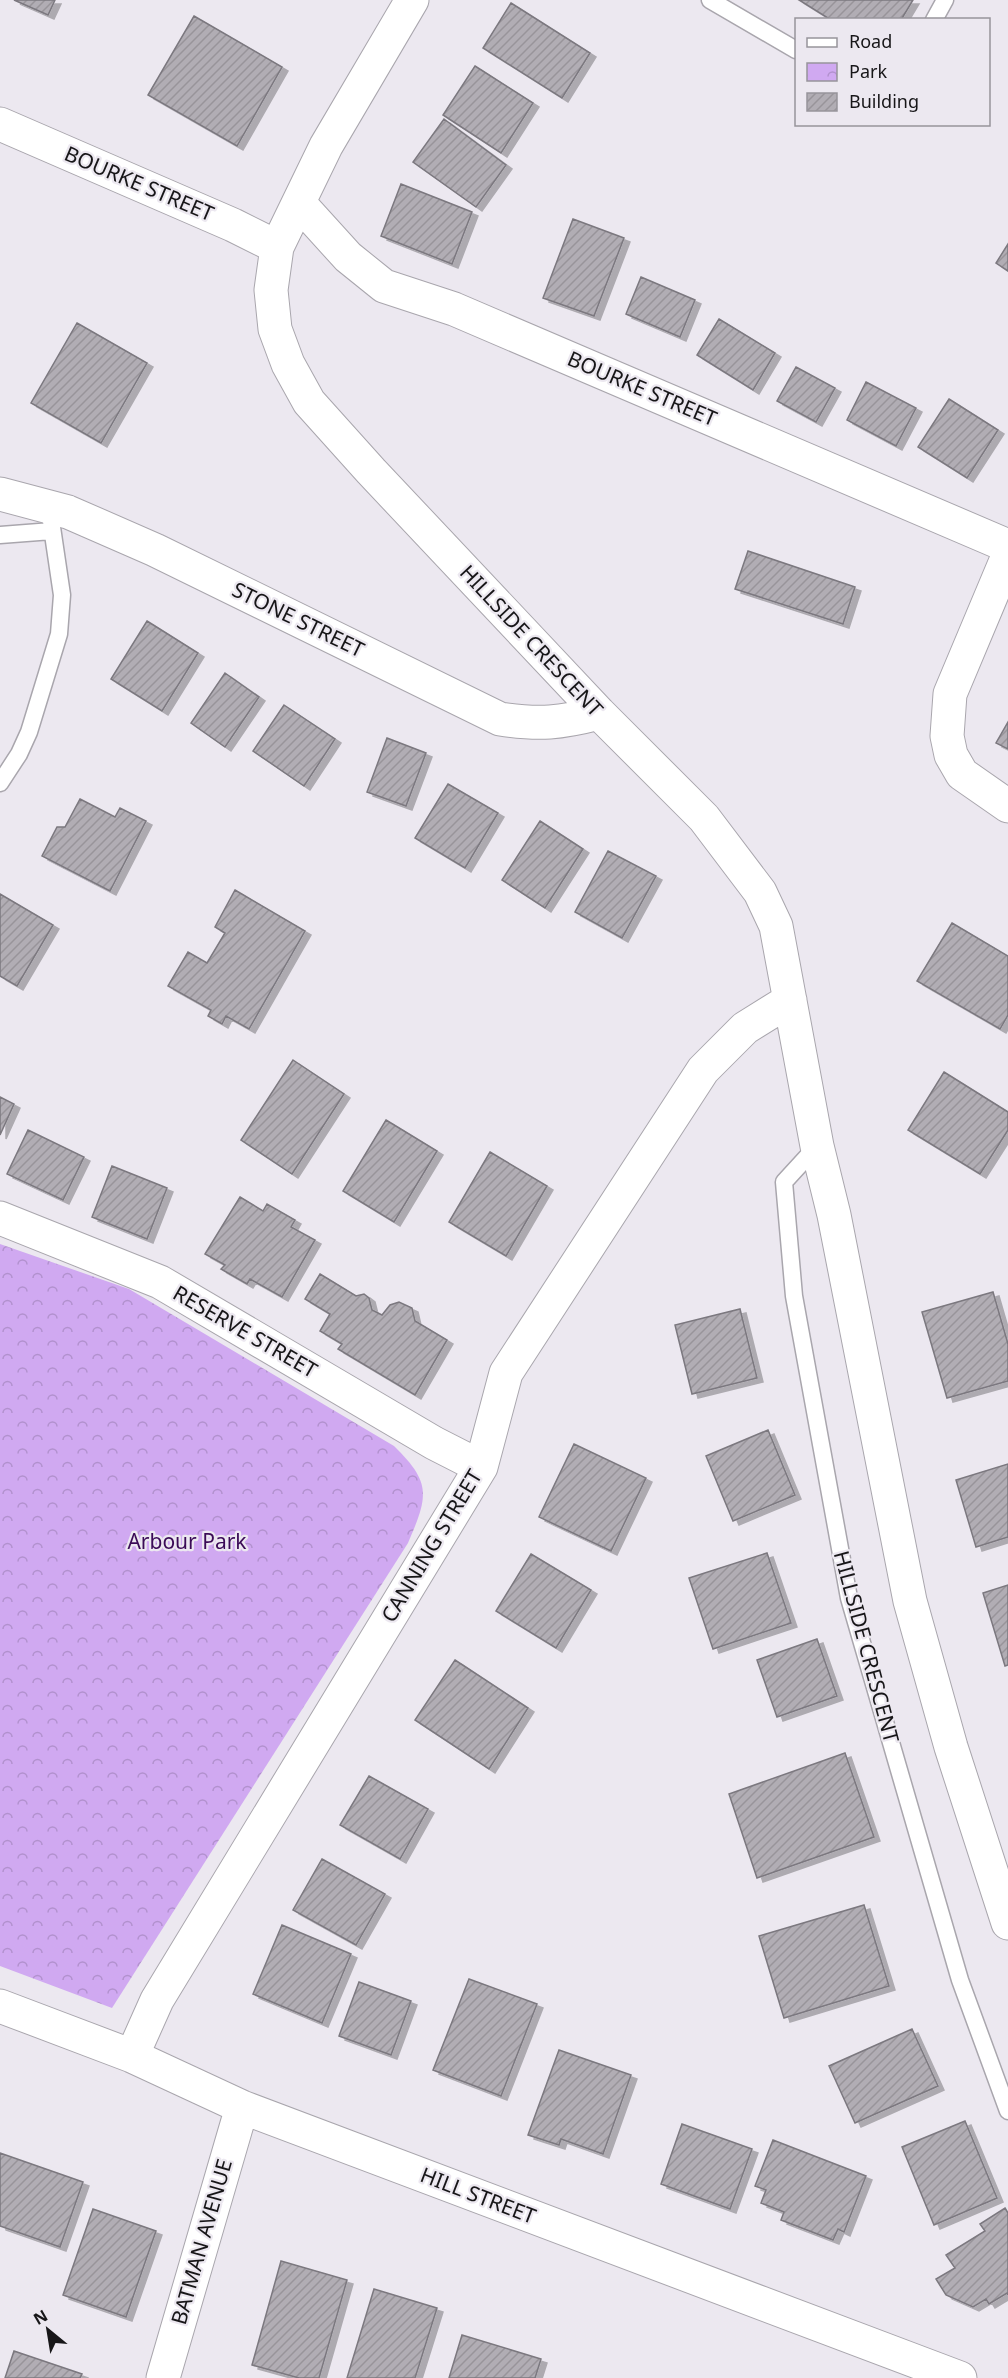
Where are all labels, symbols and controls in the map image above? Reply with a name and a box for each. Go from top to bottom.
legend [795,18,990,126]
text: Road [849,29,892,53]
text: Park [849,59,887,83]
text: Building [849,89,919,113]
street label: BOURKE STREET [60,139,219,227]
street label: BOURKE STREET [563,344,722,432]
street label: HILLSIDE CRESCENT [454,558,610,722]
street label: STONE STREET [228,575,369,663]
street label: RESERVE STREET [168,1278,323,1384]
street label: CANNING STREET [374,1464,488,1627]
park label: Arbour Park [127,1527,247,1555]
street label: HILLSIDE CRESCENT [828,1548,906,1746]
street label: BATMAN AVENUE [164,2156,238,2328]
street label: HILL STREET [417,2160,540,2230]
north arrow [18,2300,78,2360]
text: N [29,2304,52,2330]

